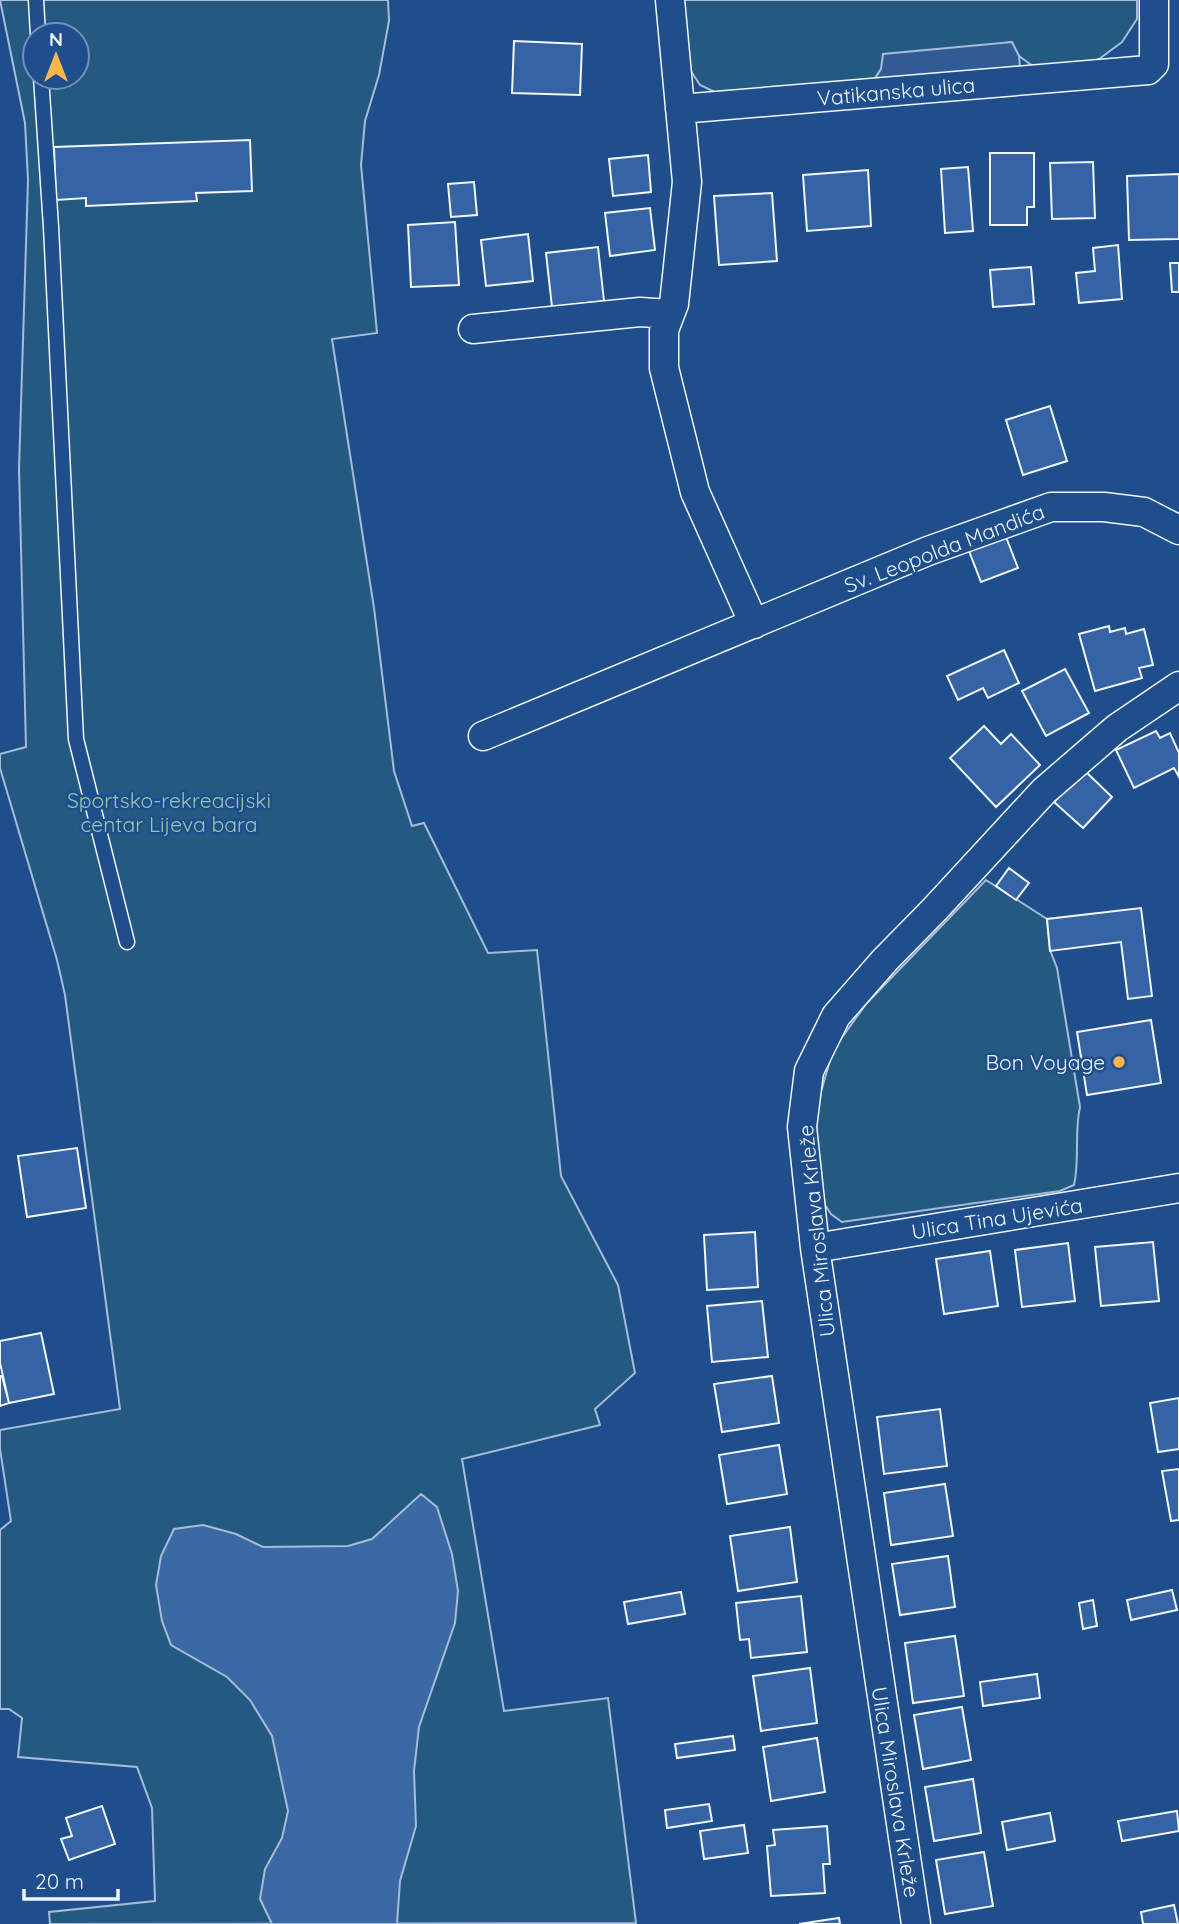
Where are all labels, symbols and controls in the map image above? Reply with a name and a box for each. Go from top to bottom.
north arrow [21,21,91,91]
text: N [49,27,63,51]
street label: Vatikanska ulica [816,71,976,111]
street label: Sv. Leopolda Mandića [840,498,1048,598]
park label: Sportsko-rekreacijski centar Lijeva bara [67,787,271,837]
place label: Bon Voyage [985,1049,1105,1075]
marker: Bon Voyage [1111,1054,1127,1070]
street label: Ulica Miroslava Krleže [792,1124,840,1338]
street label: Ulica Tina Ujevića [910,1192,1084,1244]
street label: Ulica Miroslava Krleže [867,1685,925,1899]
scale bar [24,1857,119,1901]
text: 20 m [35,1868,84,1894]

